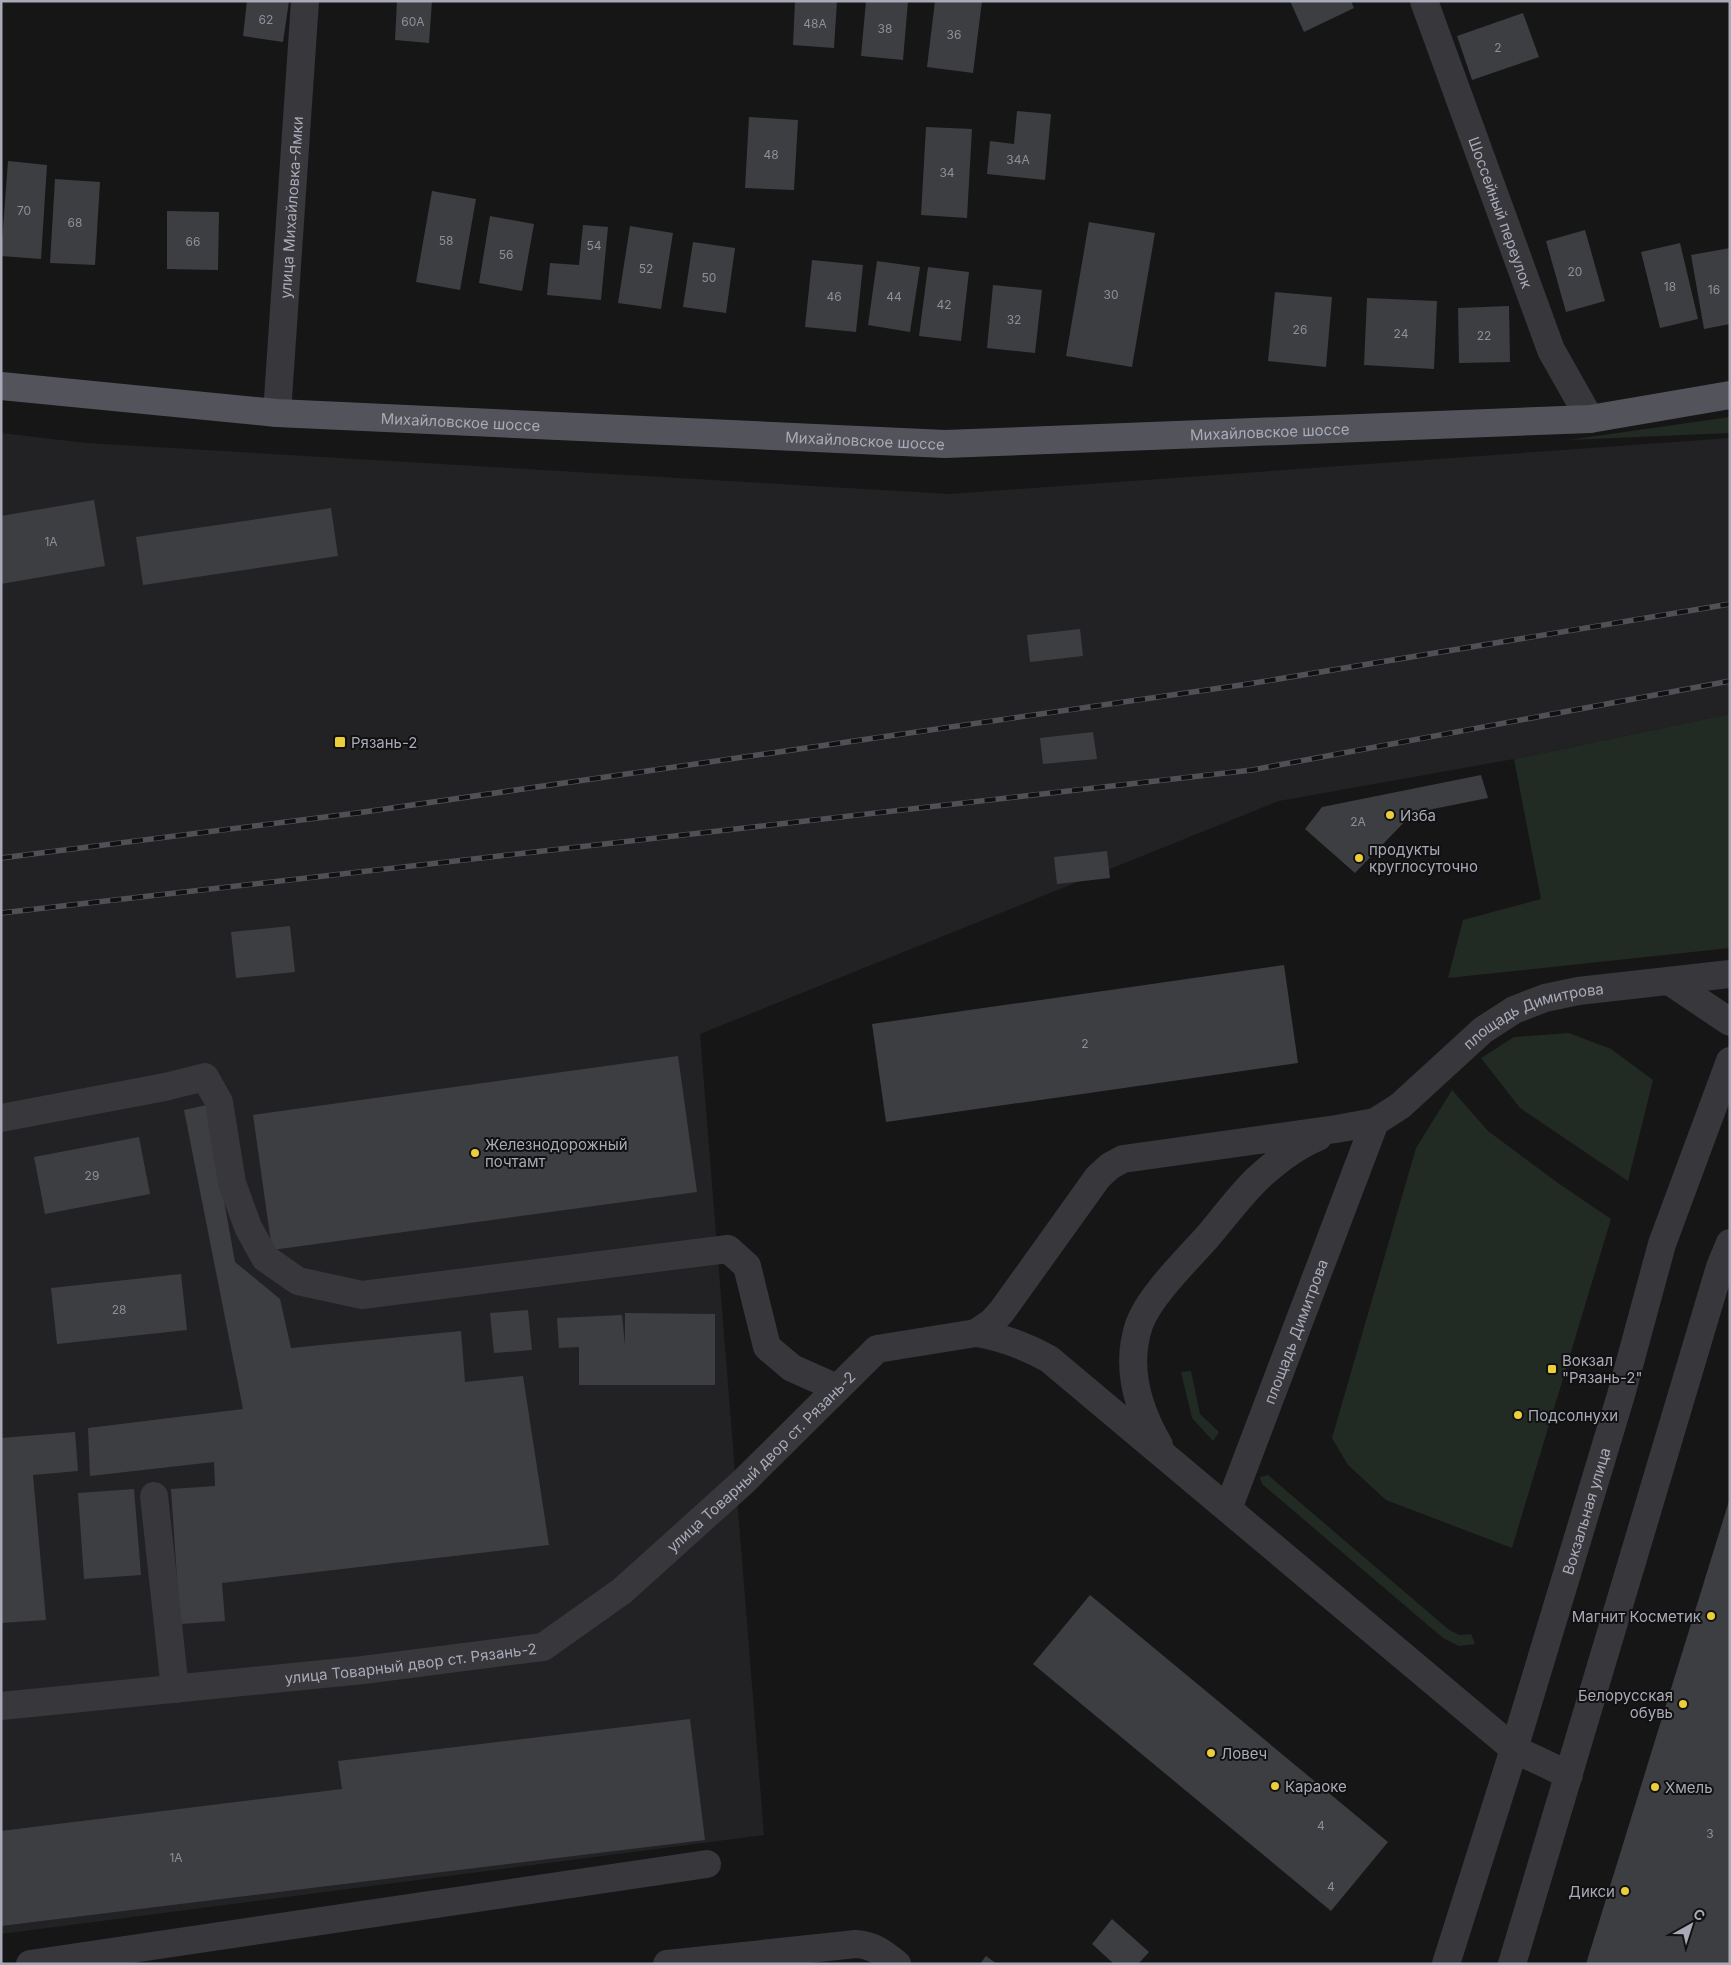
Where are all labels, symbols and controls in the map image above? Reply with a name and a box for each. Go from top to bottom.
house number: 62 [259,12,273,27]
house number: 60А [401,14,425,29]
house number: 48А [803,16,827,31]
house number: 38 [878,21,892,36]
house number: 36 [947,27,961,42]
house number: 2 [1494,40,1502,55]
street label: улица Михайловка-Ямки [275,116,307,299]
street label: Шоссейный переулок [1465,134,1537,291]
house number: 48 [763,147,779,162]
house number: 34А [1006,152,1030,167]
house number: 34 [939,165,955,180]
house number: 70 [17,203,31,218]
house number: 68 [68,215,82,230]
house number: 58 [439,233,453,248]
house number: 66 [186,234,200,249]
house number: 54 [586,238,602,253]
house number: 56 [499,247,513,262]
house number: 52 [639,261,653,276]
house number: 20 [1568,264,1582,279]
house number: 50 [702,270,716,285]
house number: 18 [1664,279,1676,294]
house number: 16 [1708,282,1720,297]
house number: 30 [1104,287,1118,302]
house number: 46 [826,289,842,304]
house number: 44 [886,289,902,304]
house number: 42 [936,297,952,312]
house number: 32 [1007,312,1021,327]
house number: 26 [1293,322,1307,337]
house number: 24 [1394,326,1409,341]
house number: 22 [1477,328,1491,343]
street label: Михайловское шоссе [380,408,541,435]
street label: Михайловское шоссе [1190,419,1350,444]
street label: Михайловское шоссе [785,427,945,453]
house number: 1А [44,534,58,549]
place label: Рязань-2 [351,733,418,752]
marker: Рязань-2 [333,735,347,749]
place label: Изба [1400,806,1436,825]
marker: Изба [1384,809,1396,821]
house number: 2А [1350,814,1366,829]
place label: продукты круглосуточно [1369,840,1478,876]
marker: продукты круглосуточно [1353,852,1365,864]
street label: площадь Димитрова [1459,979,1605,1053]
house number: 2 [1081,1036,1089,1051]
place label: Железнодорожный почтамт [485,1135,628,1171]
marker: Железнодорожный почтамт [469,1147,481,1159]
house number: 29 [85,1168,99,1183]
street label: площадь Димитрова [1259,1256,1332,1407]
house number: 28 [112,1302,126,1317]
place label: Вокзал "Рязань-2" [1562,1351,1643,1387]
marker: Вокзал "Рязань-2" [1546,1363,1558,1375]
street label: улица Товарный двор ст. Рязань-2 [663,1367,859,1556]
place label: Подсолнухи [1528,1406,1618,1425]
marker: Подсолнухи [1512,1409,1524,1421]
street label: Вокзальная улица [1558,1445,1614,1577]
place label: Магнит Косметик [1572,1607,1701,1626]
marker: Магнит Косметик [1705,1610,1717,1622]
street label: улица Товарный двор ст. Рязань-2 [284,1638,538,1687]
place label: Белорусская обувь [1578,1686,1673,1722]
marker: Белорусская обувь [1677,1698,1689,1710]
place label: Ловеч [1221,1744,1267,1763]
marker: Ловеч [1205,1747,1217,1759]
place label: Караоке [1285,1777,1347,1796]
place label: Хмель [1665,1778,1713,1797]
marker: Караоке [1269,1780,1281,1792]
marker: Хмель [1649,1781,1661,1793]
house number: 4 [1317,1818,1325,1833]
house number: 3 [1706,1826,1714,1841]
house number: 1А [169,1850,183,1865]
house number: 4 [1327,1879,1335,1894]
place label: Дикси [1569,1882,1615,1901]
marker: Дикси [1619,1885,1631,1897]
north arrow [1666,1900,1716,1950]
text: С [1690,1905,1709,1924]

